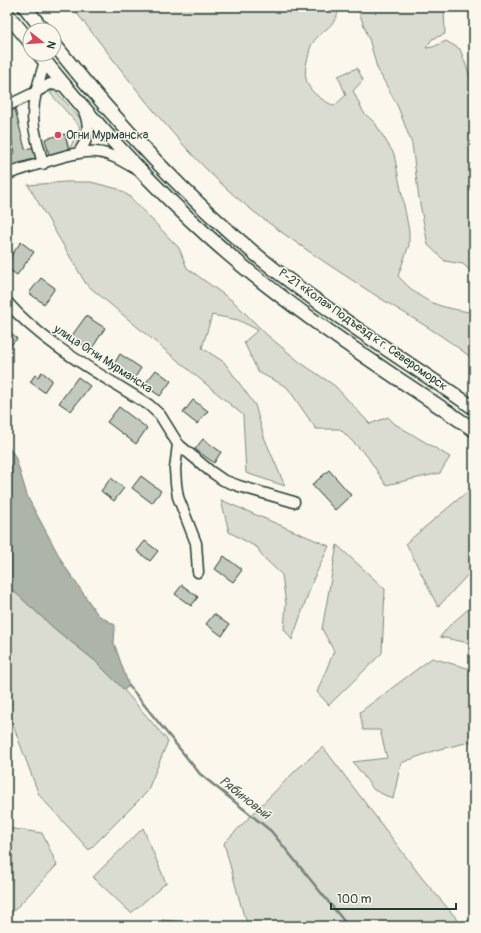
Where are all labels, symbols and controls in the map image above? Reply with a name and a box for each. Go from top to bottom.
north arrow [22,22,62,62]
text: N [44,39,58,51]
place label: Огни Мурманска [66,128,149,143]
marker: Огни Мурманска [53,130,63,140]
street label: Р-21 «Кола» Подъезд к г. Североморск [276,266,450,394]
street label: улица Огни Мурманска [50,321,156,397]
water label: Рябиновый [216,773,275,824]
scale bar [331,885,456,911]
text: 100 m [337,892,372,907]

